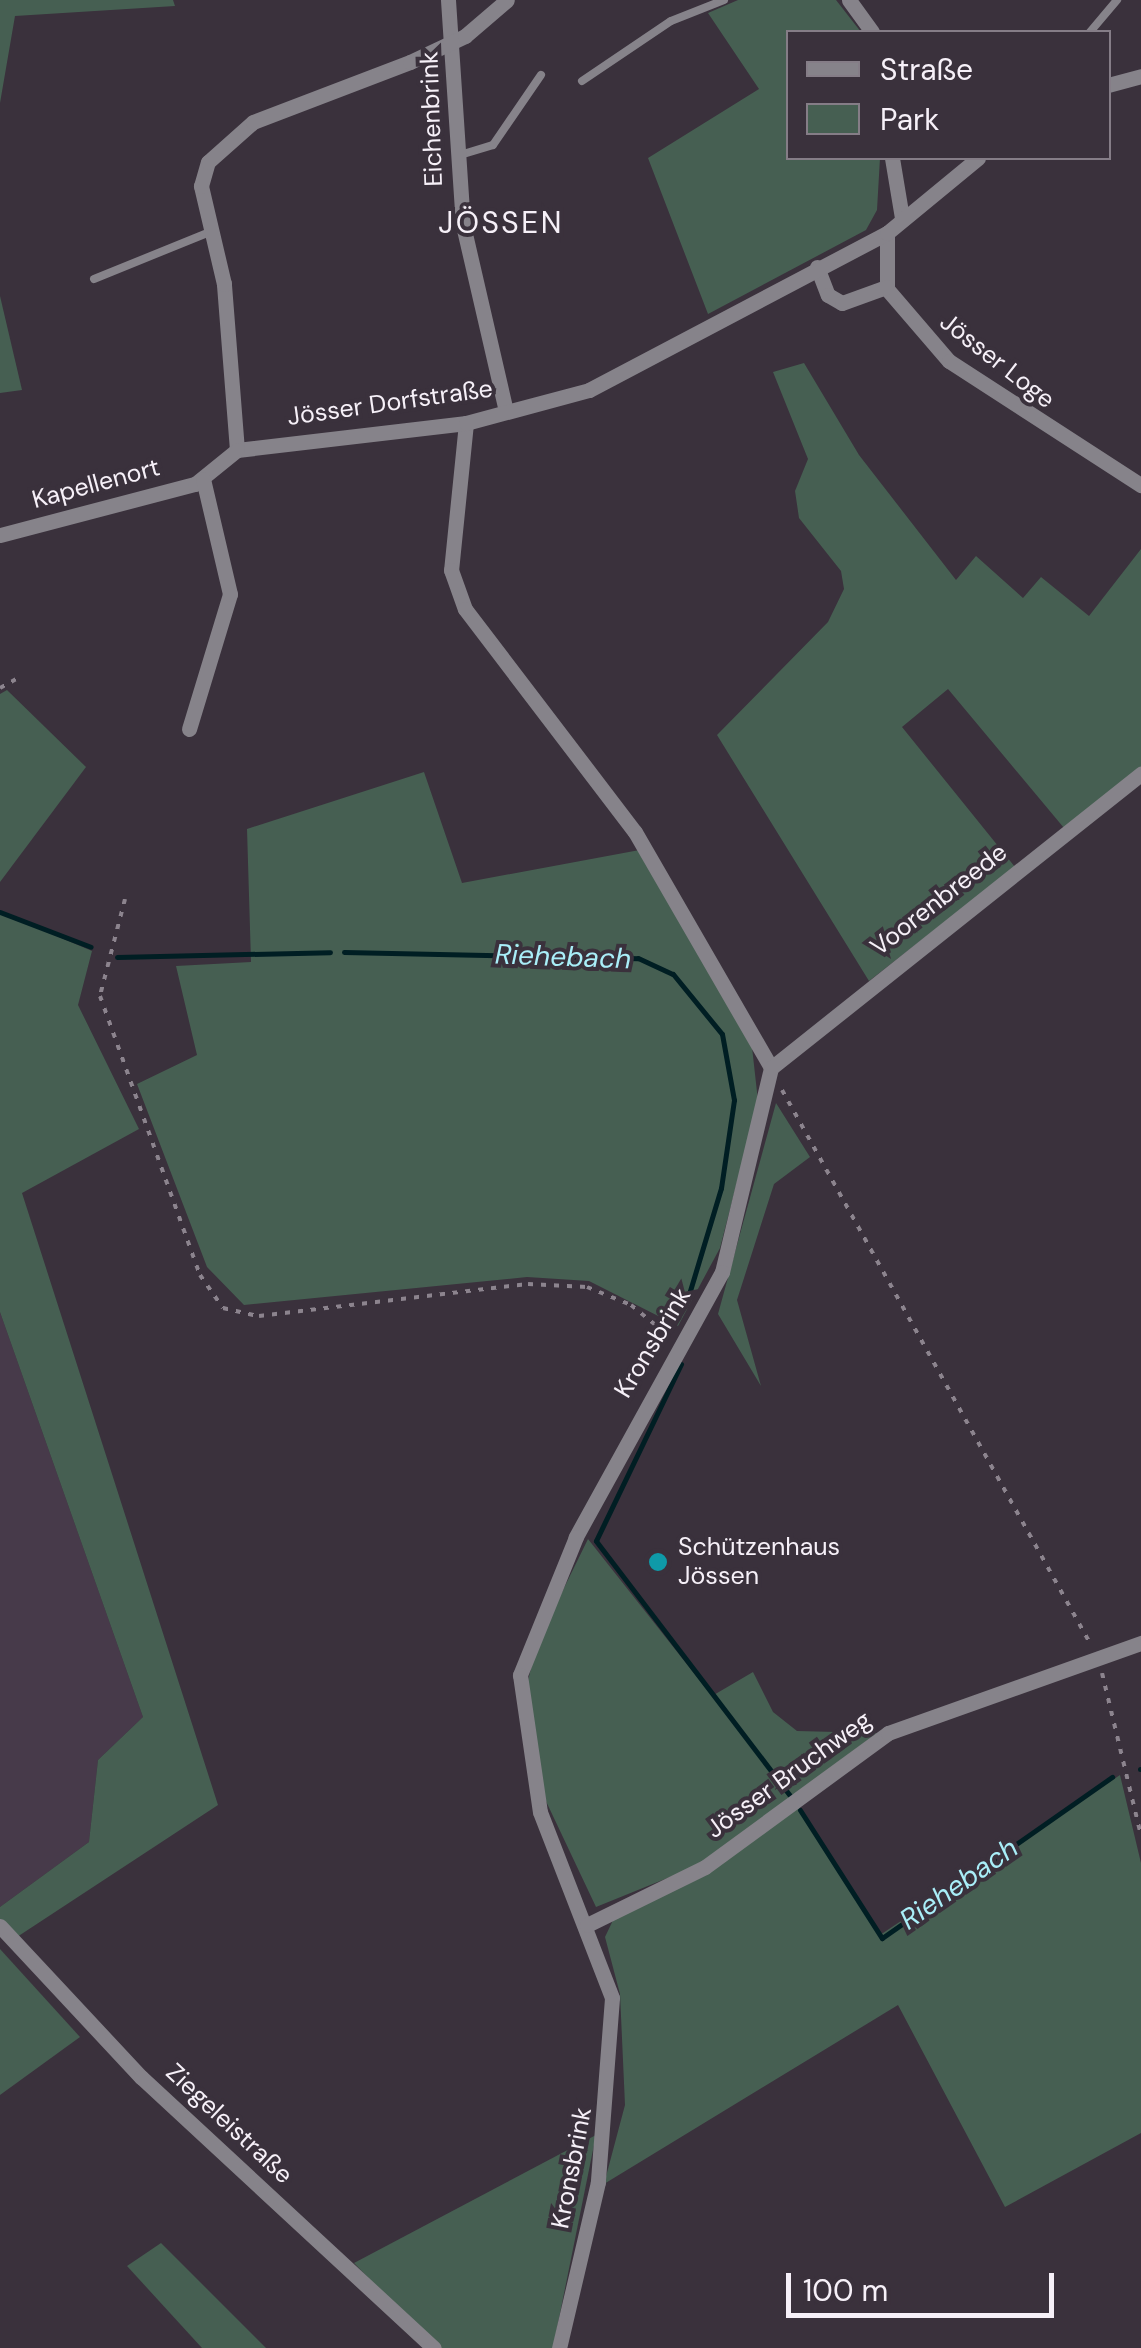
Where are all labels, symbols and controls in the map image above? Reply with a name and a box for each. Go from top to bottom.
legend [786,30,1111,160]
text: Straße [880,50,973,89]
street label: Eichenbrink [415,51,449,187]
text: Park [880,100,939,139]
district label: JÖSSEN [438,205,564,241]
street label: Jösser Loge [934,307,1060,415]
street label: Jösser Dorfstraße [285,374,495,432]
street label: Kapellenort [29,453,163,515]
street label: Voorenbreede [865,837,1013,963]
water label: Riehebach [494,938,632,976]
street label: Kronsbrink [608,1283,698,1403]
place label: Schützenhaus Jössen [678,1533,840,1592]
marker: Schützenhaus Jössen [647,1551,669,1573]
street label: Jösser Bruchweg [701,1705,877,1845]
water label: Riehebach [893,1831,1025,1937]
street label: Ziegeleistraße [159,2058,299,2190]
street label: Kronsbrink [546,2105,598,2231]
scale bar [791,2253,1058,2315]
text: 100 m [803,2271,888,2310]

